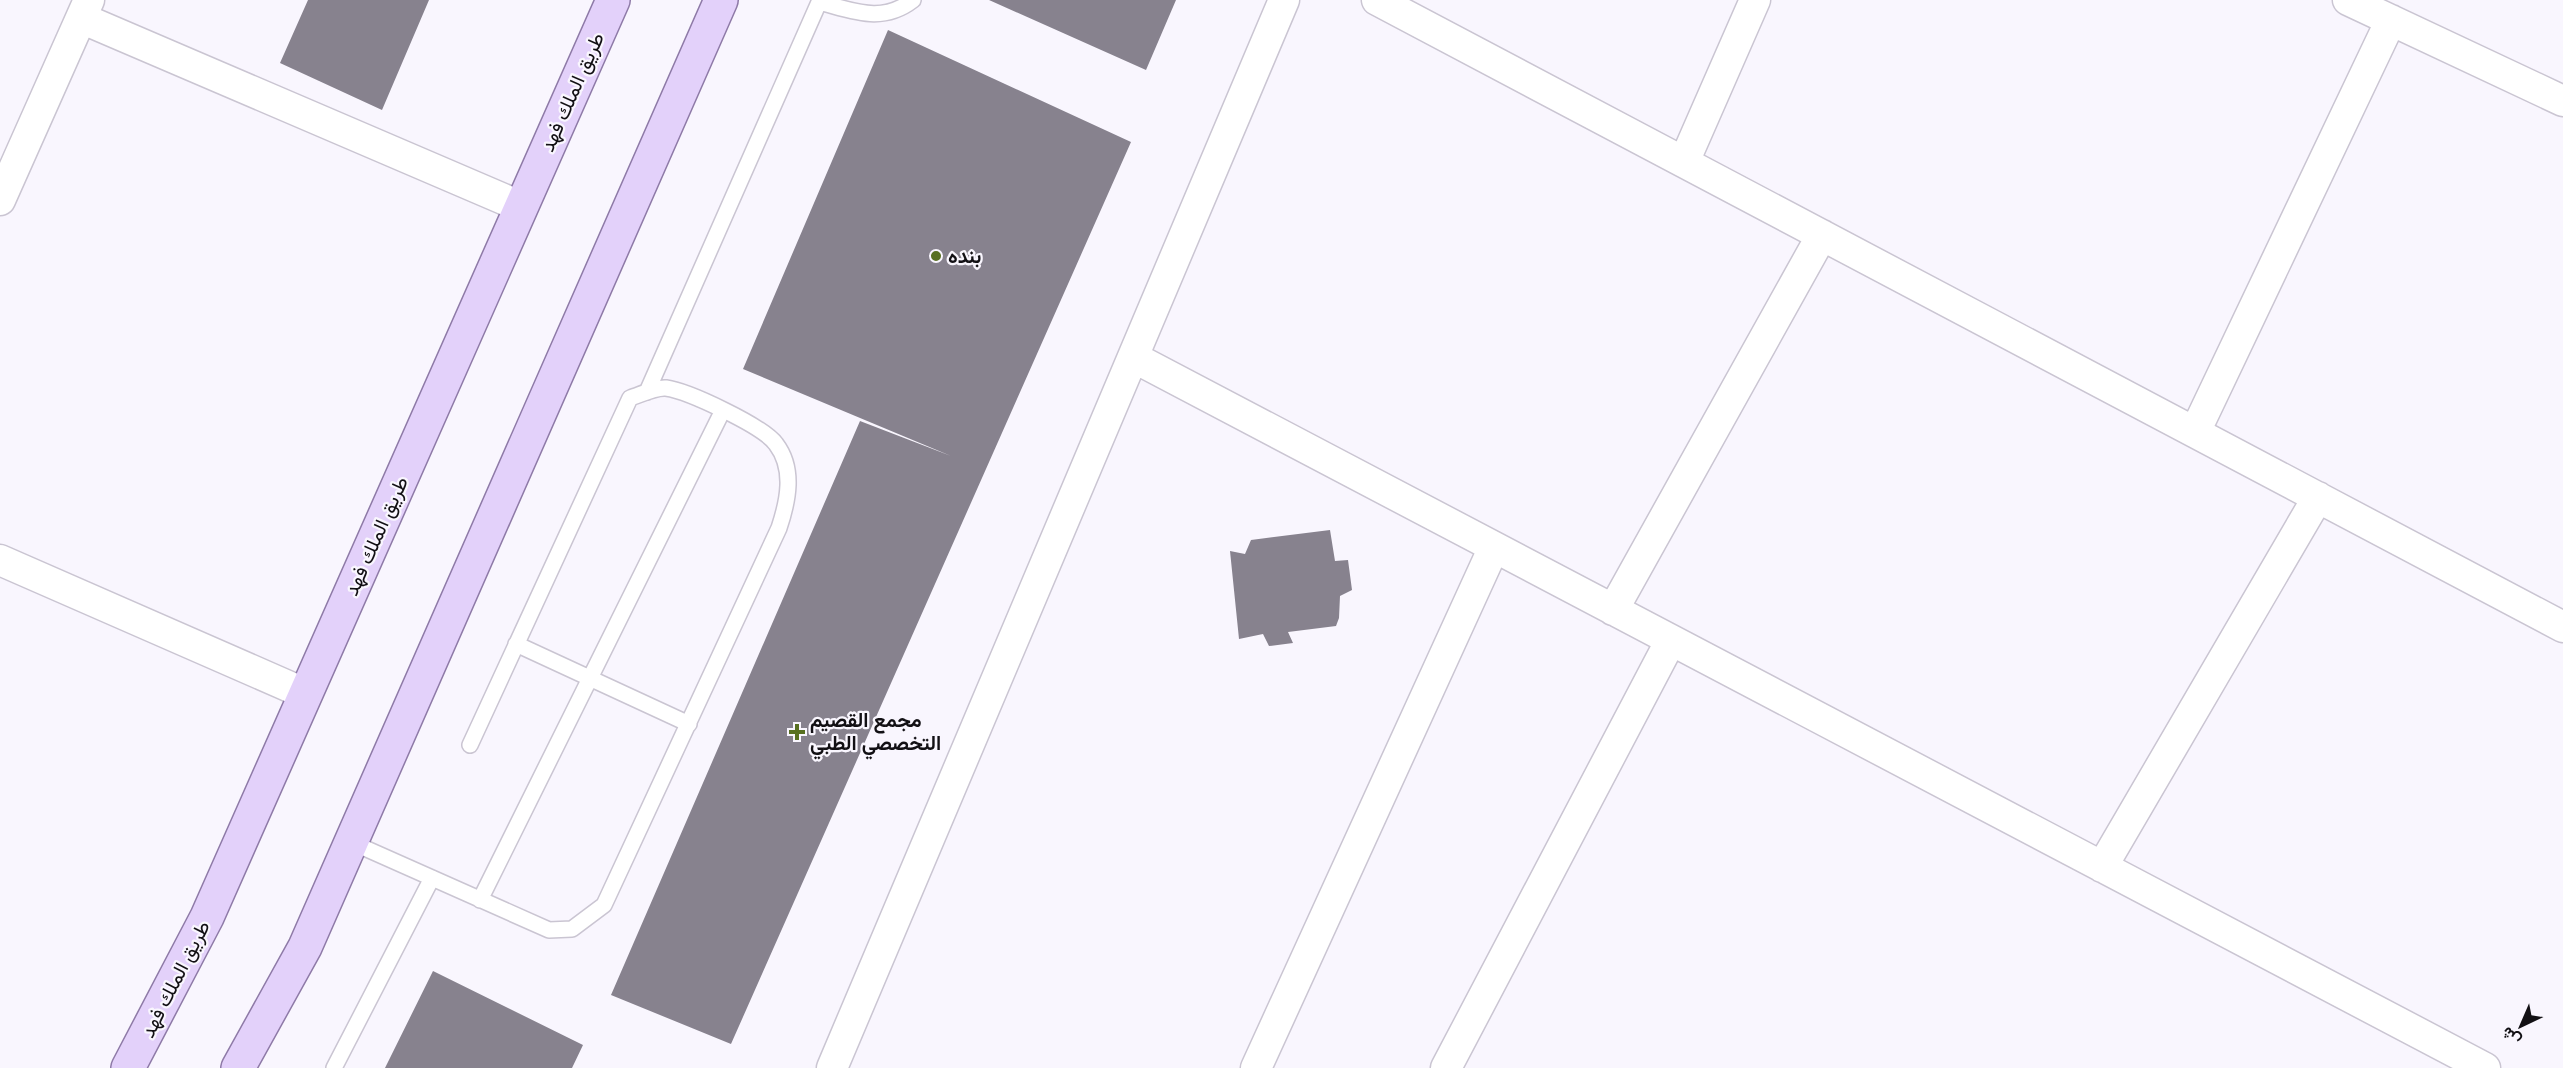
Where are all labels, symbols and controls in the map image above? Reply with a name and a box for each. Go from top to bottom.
street label: طريق الملك فهد [536,29,610,156]
place label: بنده [948,245,981,268]
marker: بنده [929,249,943,263]
street label: طريق الملك فهد [340,473,414,600]
place label: مجمع القصيم التخصصي الطبي [810,709,941,760]
marker: مجمع القصيم التخصصي الطبي [788,723,806,741]
street label: طريق الملك فهد [136,917,216,1042]
north arrow [2491,996,2551,1056]
text: ش [2497,1023,2524,1050]

